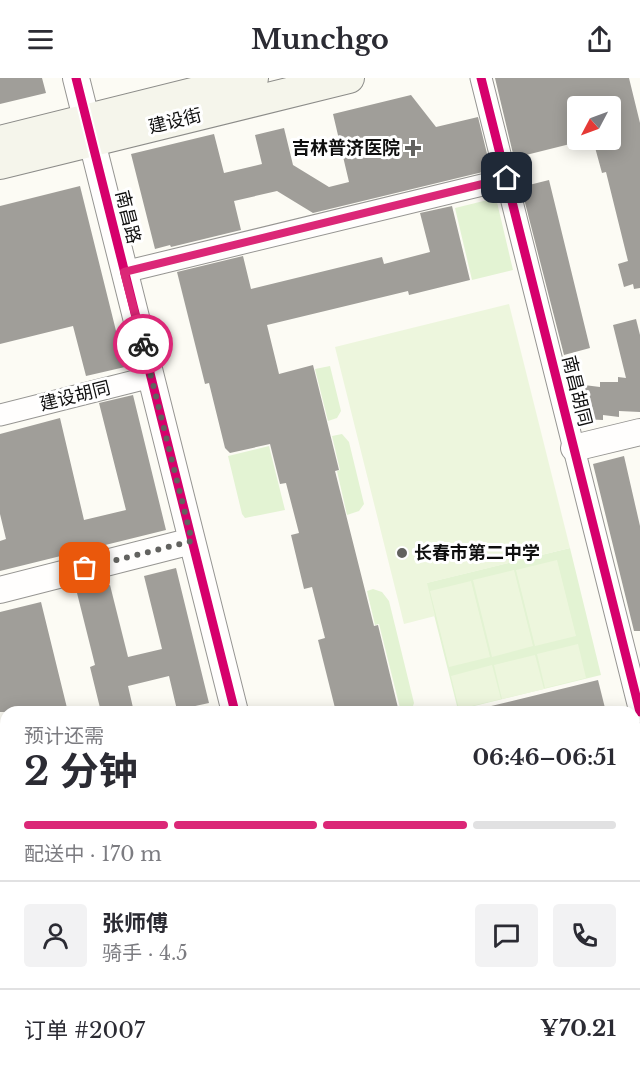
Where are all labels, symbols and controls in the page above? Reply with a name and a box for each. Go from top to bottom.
icon: menu [24,23,57,56]
text: Munchgo [251,23,389,56]
icon: share [583,23,616,56]
north arrow [567,96,621,150]
map controls [567,96,621,150]
street label: 建设街 [146,104,204,138]
place label: 吉林普济医院 [292,137,400,159]
marker: 吉林普济医院 [404,139,422,157]
pin [481,152,532,203]
icon: home [490,161,523,194]
street label: 南昌路 [111,188,145,246]
courier [113,314,173,374]
icon: bike [127,328,160,361]
street label: 南昌胡同 [558,353,596,429]
street label: 建设胡同 [37,377,113,415]
pin [59,542,110,593]
place label: 长春市第二中学 [414,542,540,564]
marker: 长春市第二中学 [395,546,409,560]
icon: bag [68,551,101,584]
text: 预计还需 [24,724,104,748]
text: 06:46–06:51 [472,744,616,771]
text: 2 分钟 [24,747,138,796]
text: 配送中 · 170 m [24,842,162,866]
button: person [24,904,87,967]
button: chat [475,904,538,967]
button: phone [553,904,616,967]
text: 张师傅 [102,910,168,937]
text: 骑手 · 4.5 [102,941,188,965]
text: ¥70.21 [540,1015,616,1042]
text: 订单 #2007 [24,1017,145,1044]

